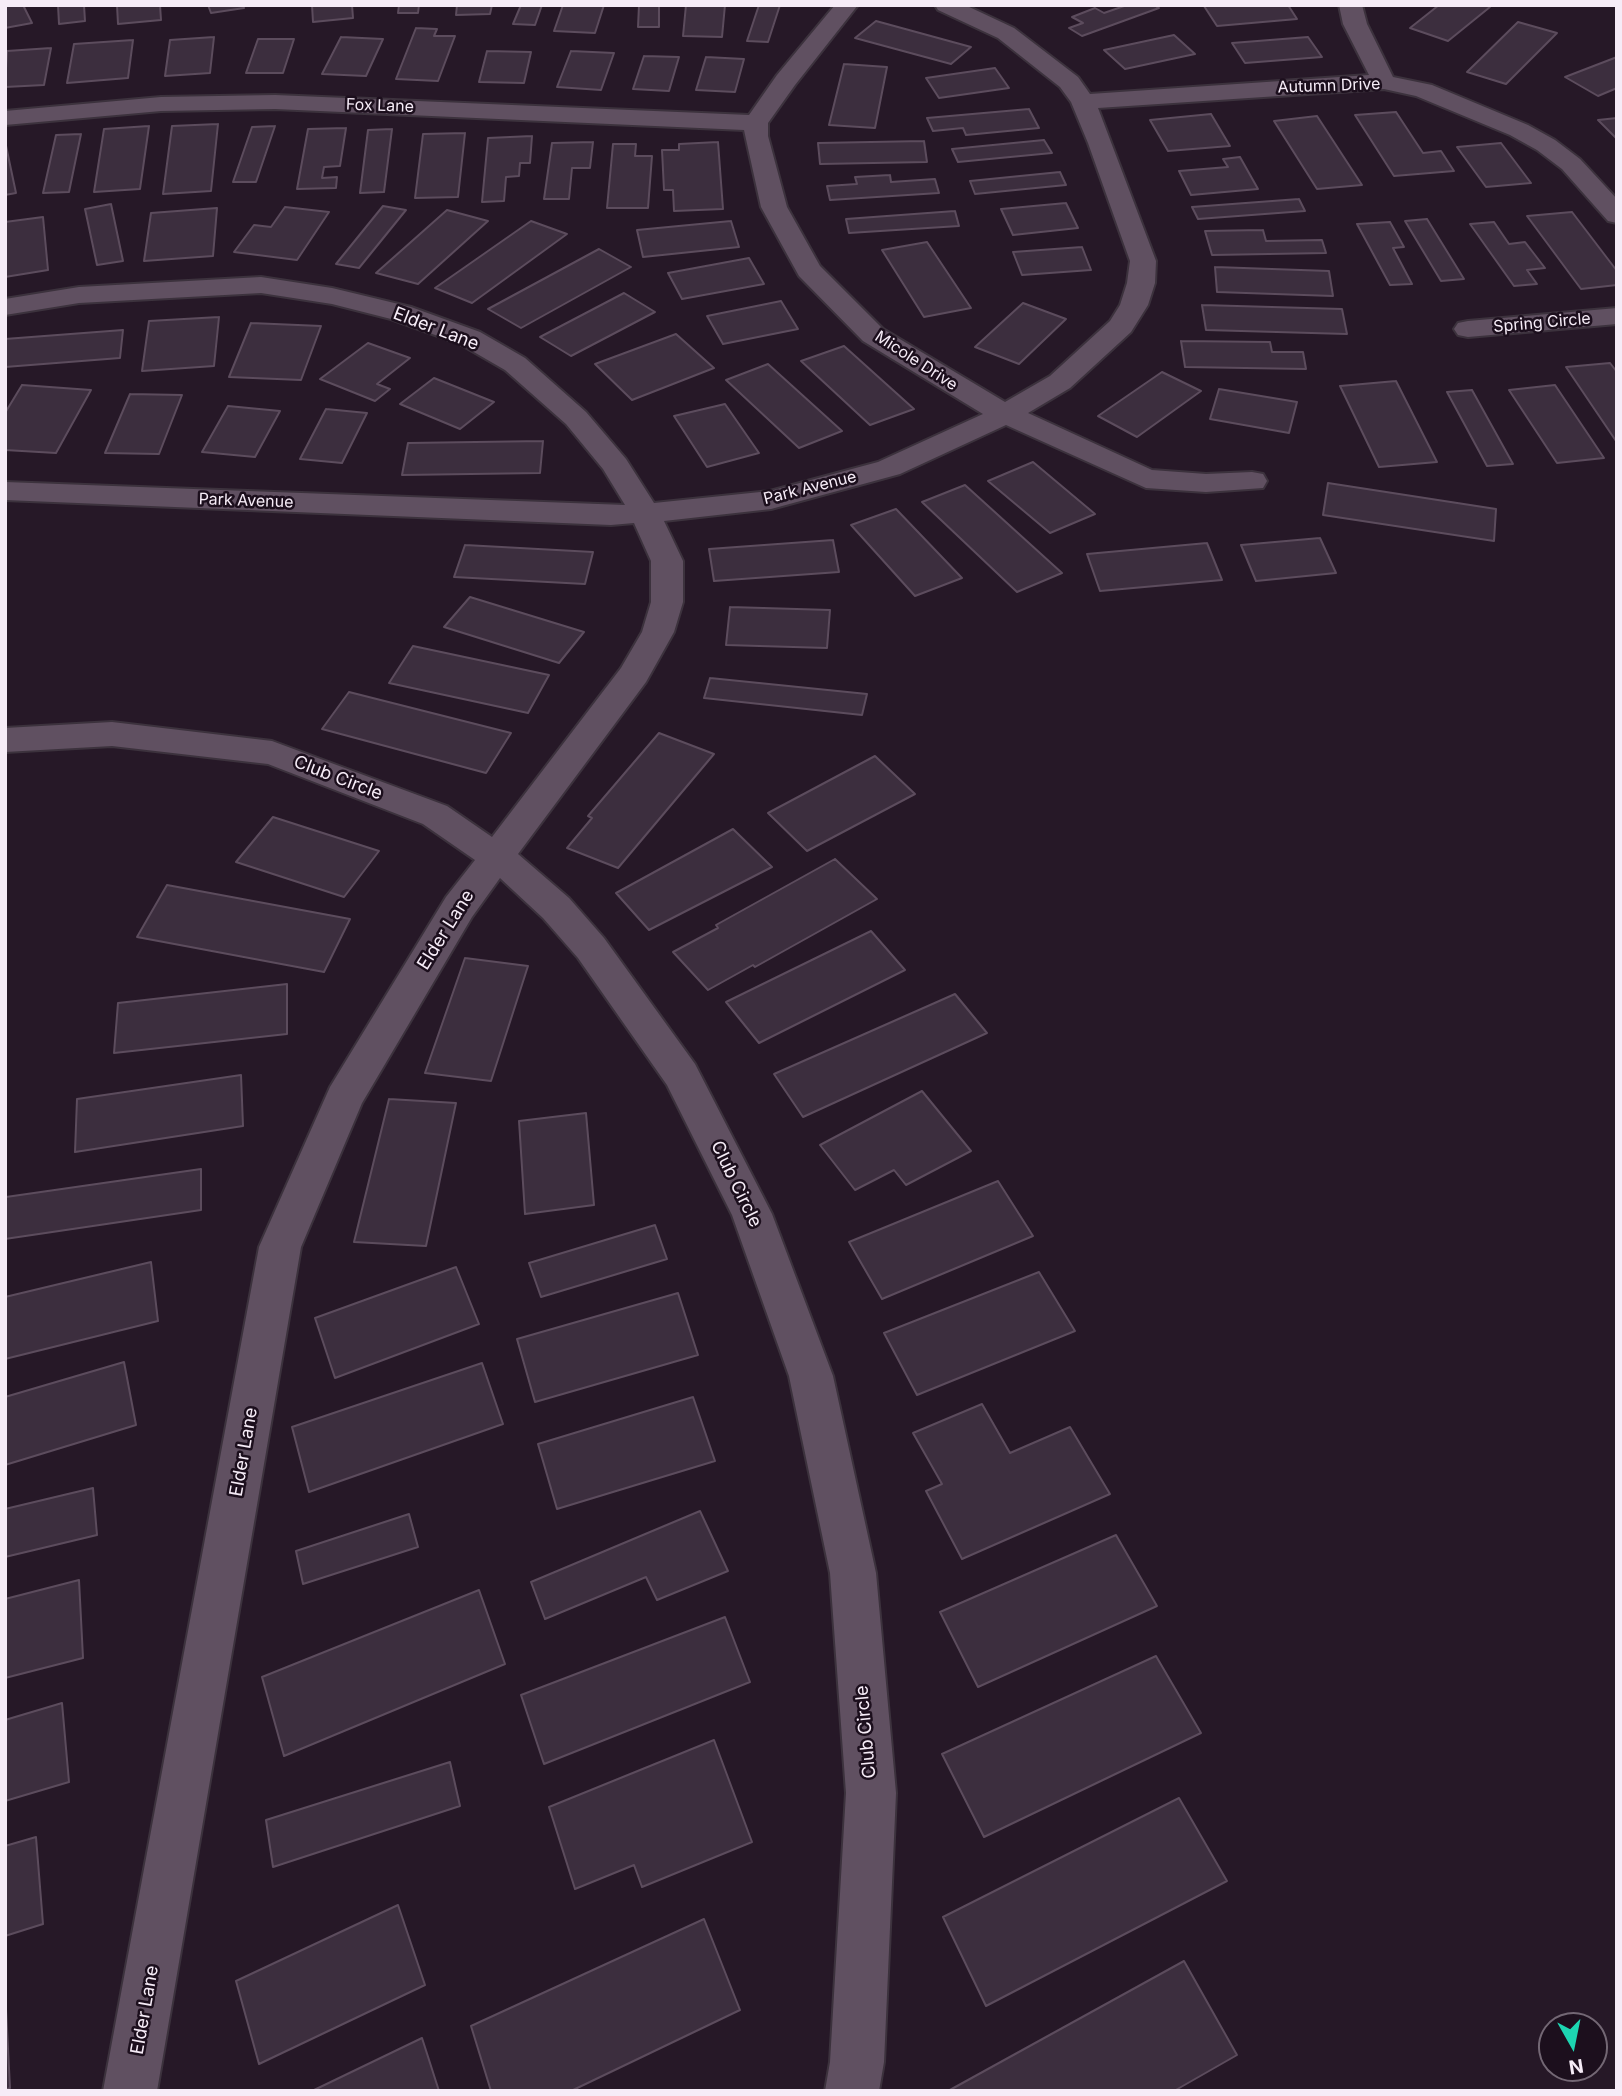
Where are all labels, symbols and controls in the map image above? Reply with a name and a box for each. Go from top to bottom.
street label: Autumn Drive [1277,75,1381,97]
street label: Fox Lane [346,95,414,117]
street label: Elder Lane [390,303,482,355]
street label: Spring Circle [1493,309,1591,337]
street label: Micole Drive [871,327,961,395]
street label: Park Avenue [762,467,858,509]
street label: Park Avenue [198,490,294,512]
street label: Club Circle [291,751,385,805]
street label: Elder Lane [413,886,479,974]
street label: Club Circle [706,1137,766,1231]
street label: Elder Lane [226,1406,262,1498]
street label: Club Circle [851,1685,881,1779]
street label: Elder Lane [127,1964,163,2056]
north arrow [1538,2012,1608,2082]
text: N [1567,2054,1585,2079]

